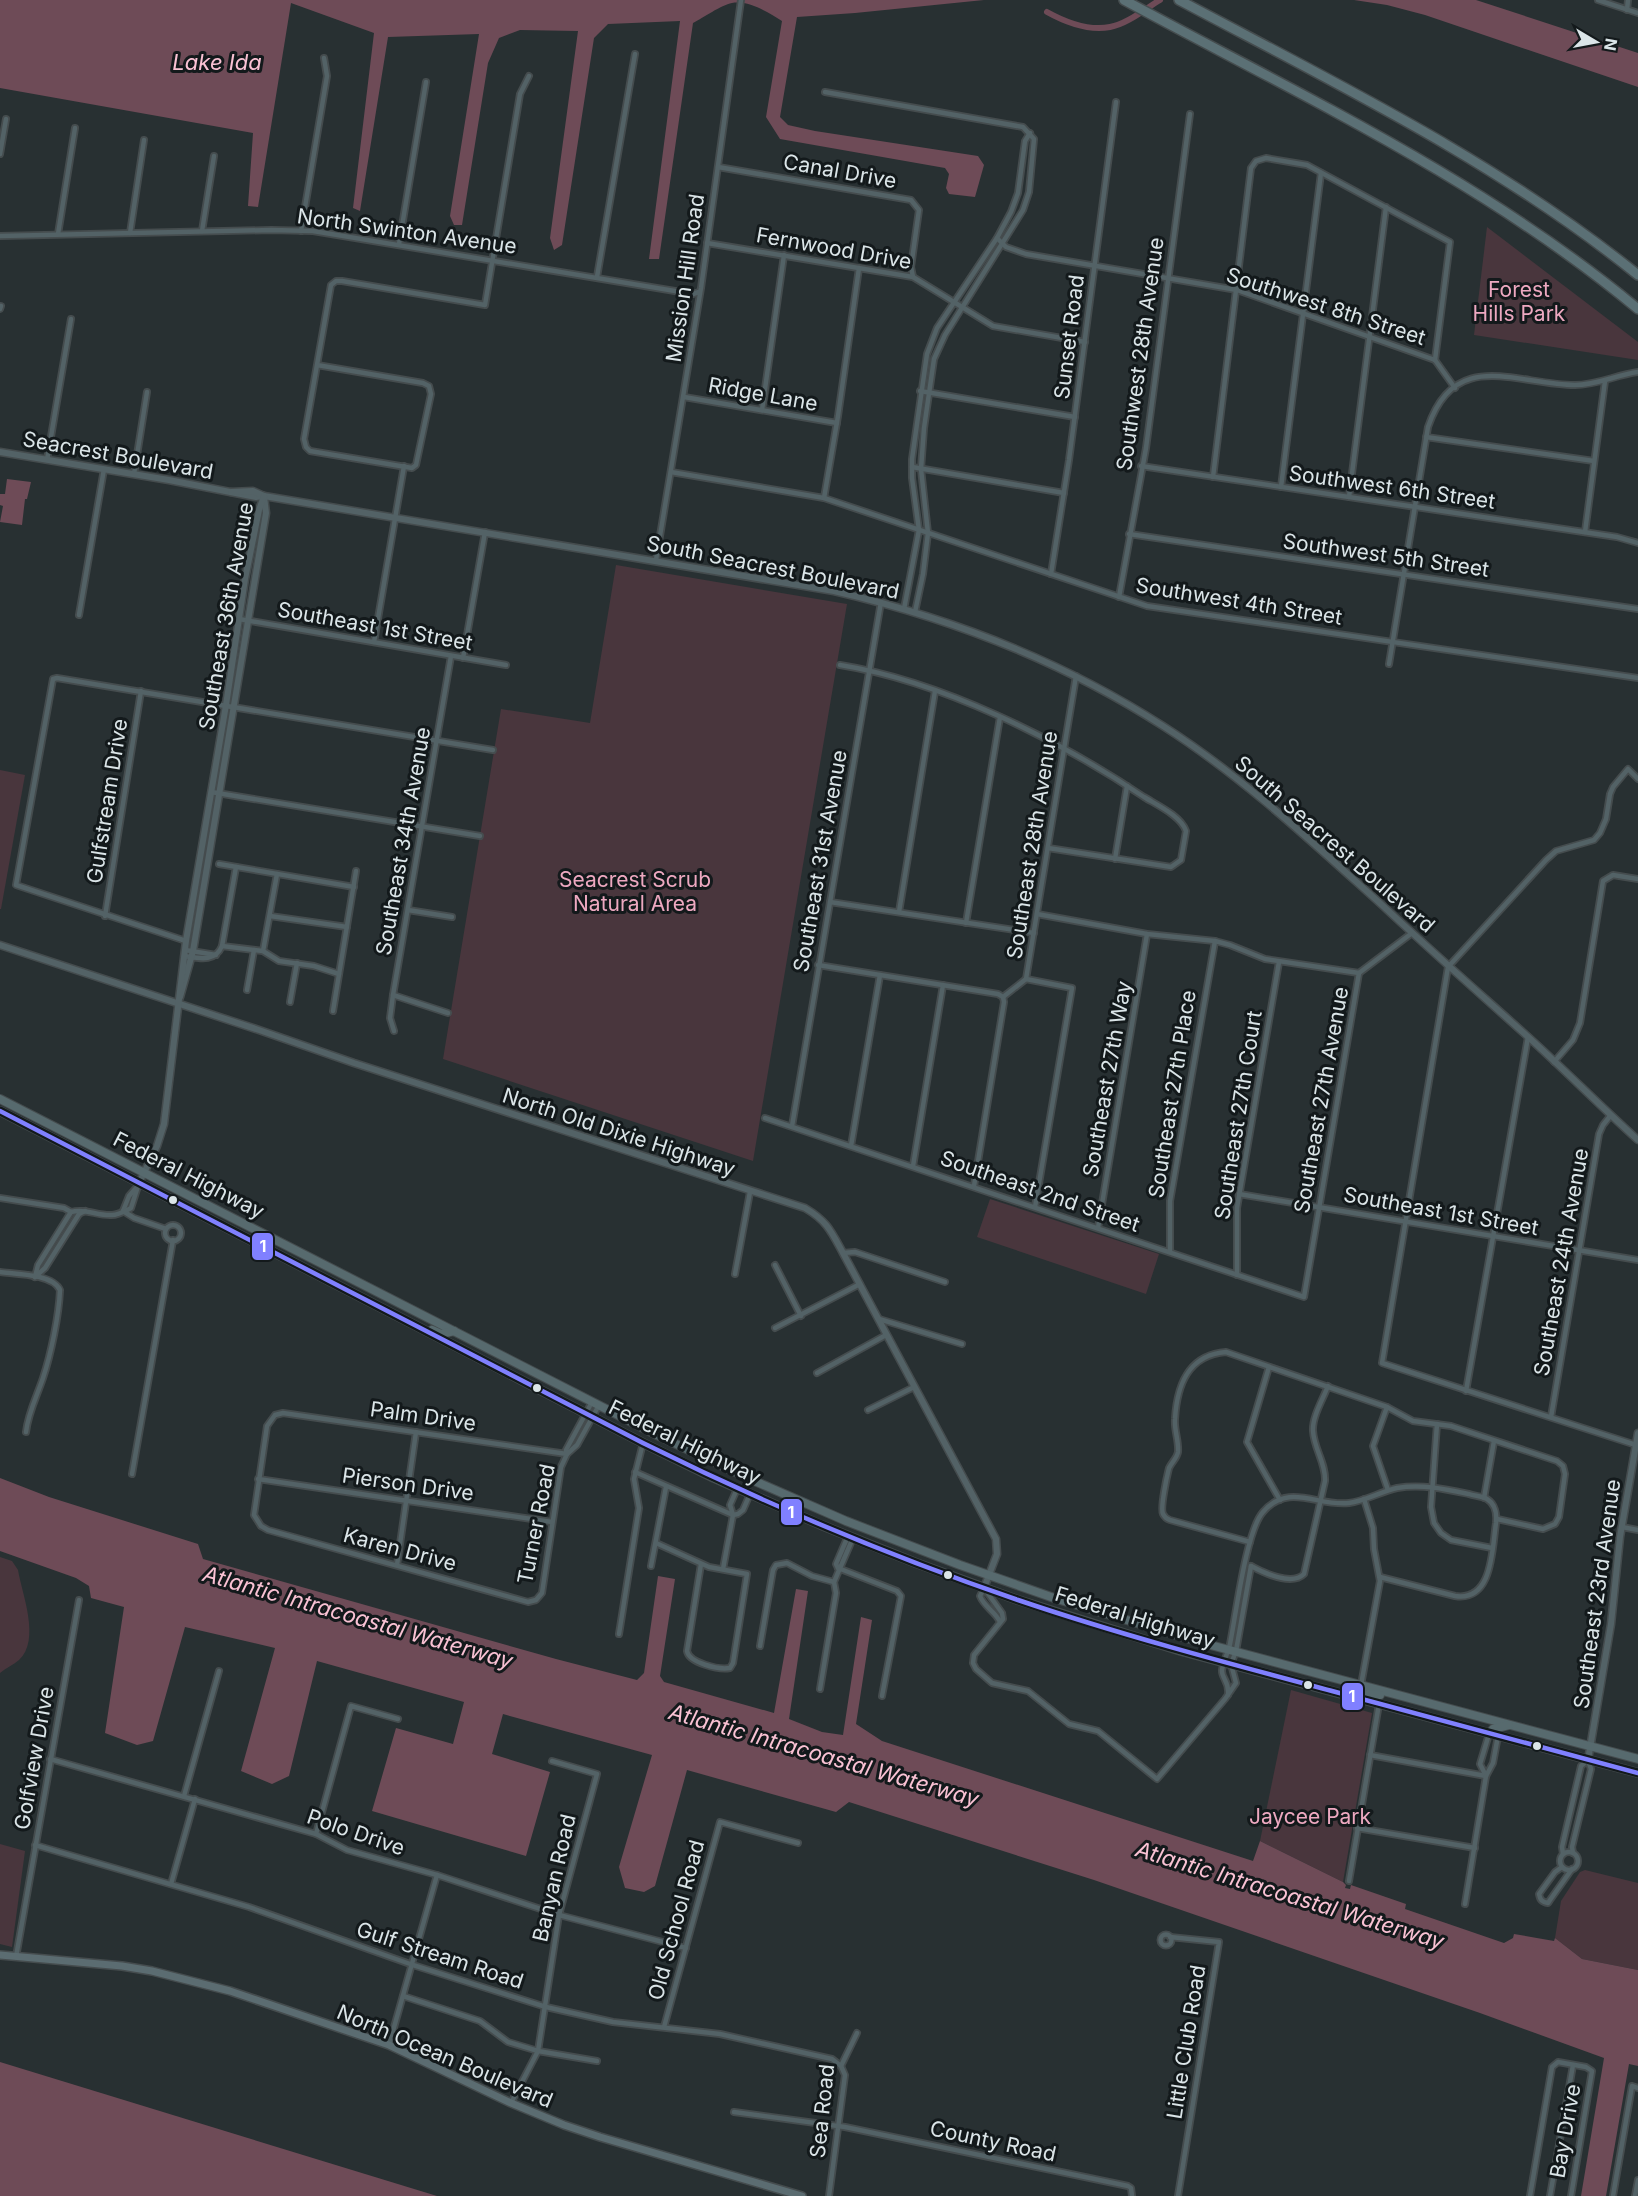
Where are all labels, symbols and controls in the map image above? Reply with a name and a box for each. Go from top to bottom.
north arrow [1566,12,1626,72]
text: N [1600,37,1622,52]
water label: Lake Ida [172,49,262,75]
street label: Canal Drive [781,149,899,193]
street label: Mission Hill Road [661,192,709,364]
street label: North Swinton Avenue [296,203,518,259]
street label: Fernwood Drive [754,222,914,274]
street label: Southwest 28th Avenue [1111,236,1169,472]
street label: Southwest 8th Street [1223,262,1429,350]
street label: Sunset Road [1049,273,1089,401]
park label: Forest Hills Park [1473,277,1566,326]
street label: Ridge Lane [706,372,820,416]
street label: Seacrest Boulevard [21,426,215,484]
street label: Southwest 6th Street [1287,460,1497,514]
street label: Southeast 36th Avenue [194,500,258,732]
street label: Southwest 5th Street [1281,528,1491,582]
street label: South Seacrest Boulevard [645,530,901,604]
street label: Southwest 4th Street [1134,572,1344,630]
street label: Southeast 1st Street [276,597,475,655]
street label: Gulfstream Drive [82,717,132,885]
street label: Southeast 34th Avenue [371,725,435,957]
street label: Southeast 28th Avenue [1002,729,1062,961]
street label: Southeast 31st Avenue [788,748,852,974]
street label: South Seacrest Boulevard [1230,750,1440,938]
park label: Seacrest Scrub Natural Area [559,867,711,916]
street label: Southeast 27th Way [1077,979,1137,1179]
street label: Southeast 27th Avenue [1289,985,1353,1215]
street label: Southeast 27th Place [1143,988,1201,1200]
street label: Southeast 27th Court [1209,1009,1267,1221]
street label: North Old Dixie Highway [500,1083,739,1182]
street label: Federal Highway [109,1126,269,1224]
street label: Southeast 2nd Street [937,1145,1143,1237]
street label: Southeast 24th Avenue [1529,1146,1593,1378]
street label: Southeast 1st Street [1342,1182,1541,1240]
unlabelled marker [167,1194,179,1206]
line badge: 1 [251,1232,274,1261]
text: 1 [260,1236,266,1256]
unlabelled marker [531,1382,543,1394]
street label: Federal Highway [605,1394,765,1490]
street label: Palm Drive [368,1396,478,1436]
street label: Pierson Drive [341,1462,475,1506]
street label: Turner Road [512,1462,560,1586]
street label: Southeast 23rd Avenue [1568,1478,1626,1710]
line badge: 1 [780,1498,803,1526]
text: 1 [788,1502,794,1522]
street label: Karen Drive [341,1522,459,1576]
water label: Atlantic Intracoastal Waterway [199,1560,516,1674]
unlabelled marker [942,1569,954,1581]
street label: Federal Highway [1052,1581,1218,1653]
unlabelled marker [1302,1679,1314,1691]
line badge: 1 [1341,1682,1364,1711]
street label: Golfview Drive [9,1684,59,1832]
text: 1 [1349,1686,1355,1706]
water label: Atlantic Intracoastal Waterway [665,1698,982,1812]
unlabelled marker [1531,1740,1543,1752]
street label: Polo Drive [304,1804,408,1860]
park label: Jaycee Park [1249,1804,1372,1829]
street label: Banyan Road [527,1812,581,1944]
water label: Atlantic Intracoastal Waterway [1132,1835,1448,1955]
street label: Old School Road [643,1837,709,2003]
street label: Gulf Stream Road [353,1916,527,1994]
street label: Little Club Road [1161,1963,1211,2121]
street label: North Ocean Boulevard [333,1999,557,2113]
street label: Sea Road [805,2063,839,2159]
street label: Bay Drive [1544,2082,1586,2180]
street label: County Road [928,2115,1058,2167]

